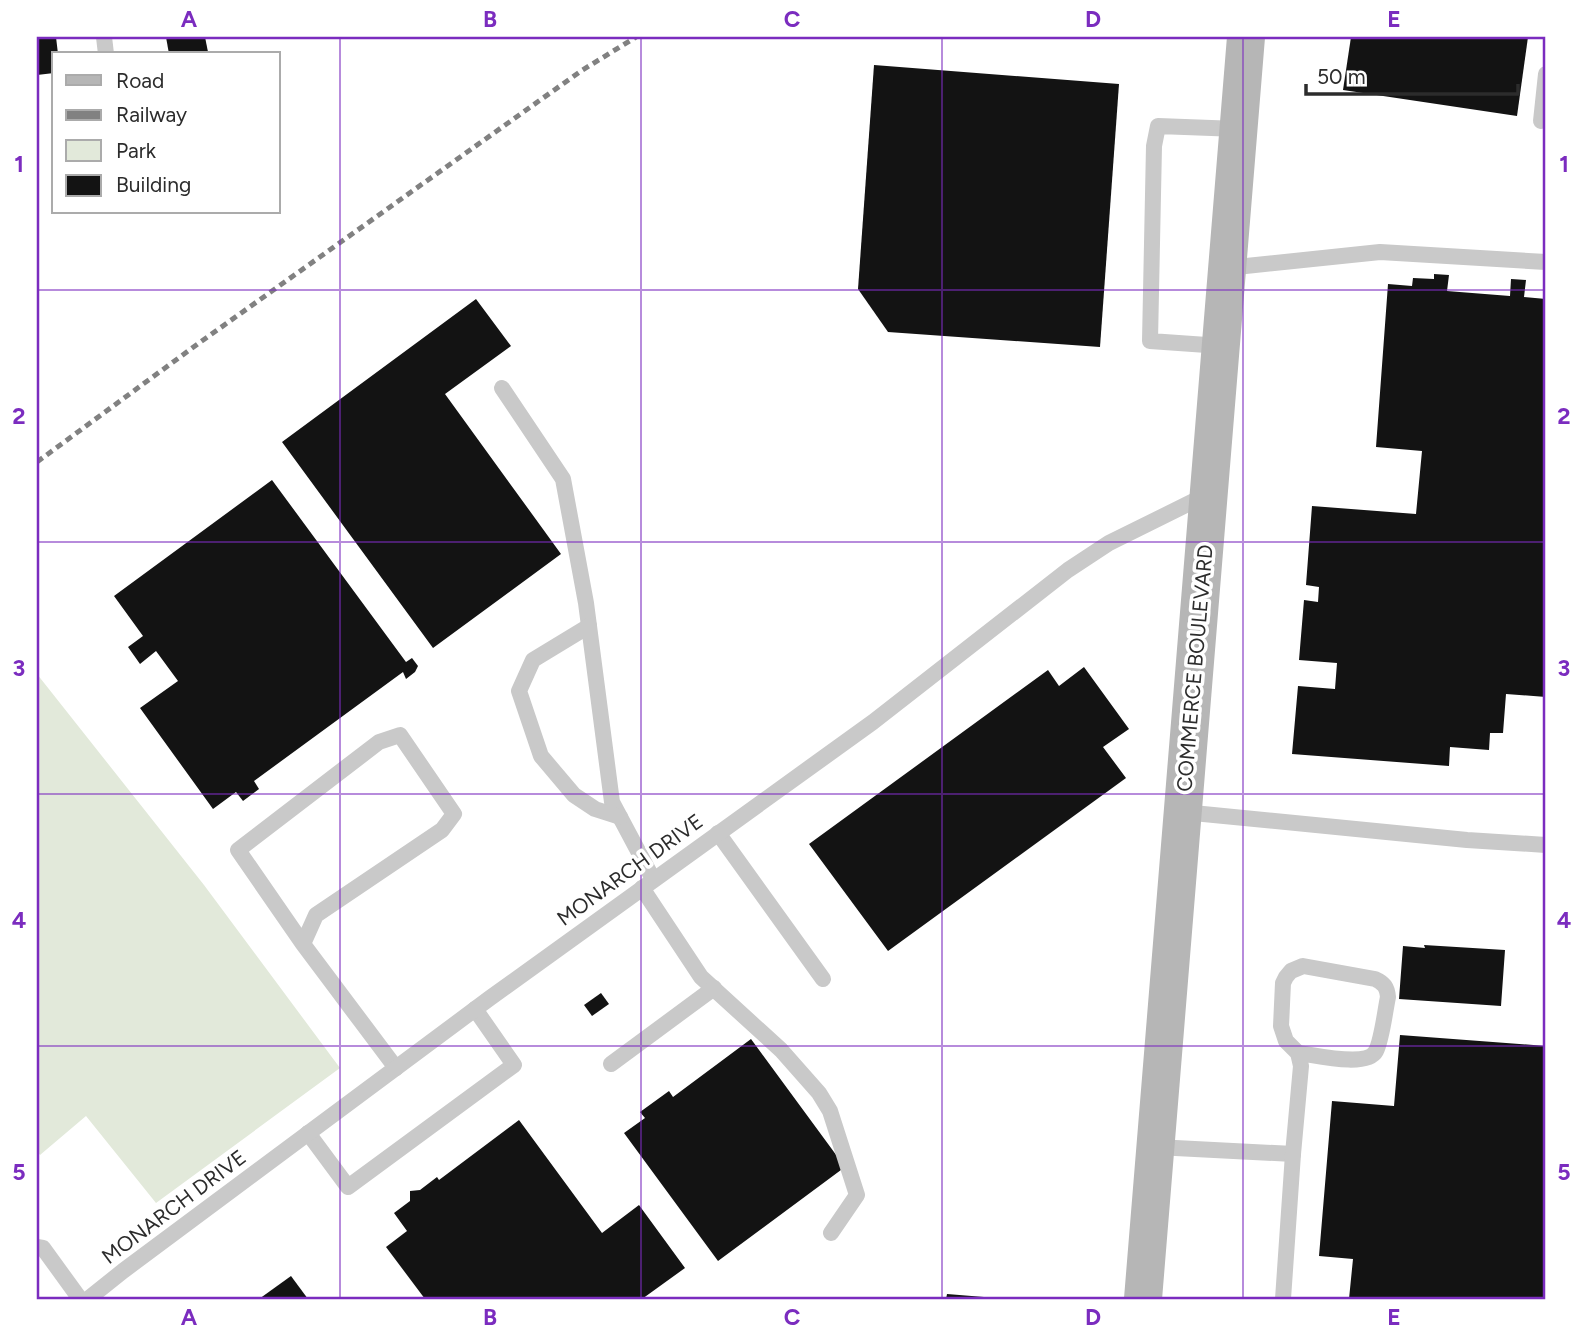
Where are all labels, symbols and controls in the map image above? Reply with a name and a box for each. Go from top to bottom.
text: A [181,5,198,33]
text: B [483,5,497,33]
text: C [784,5,801,33]
text: D [1085,5,1101,33]
text: E [1387,5,1401,33]
legend [52,52,280,214]
scale bar [1306,52,1518,96]
text: 50 m [1317,64,1366,89]
text: Road [116,68,164,93]
text: Railway [116,102,187,127]
text: Park [116,138,157,163]
text: 1 [14,150,24,178]
text: 1 [1559,150,1569,178]
text: Building [116,172,191,197]
text: 2 [12,402,26,430]
text: 2 [1557,402,1571,430]
street label: COMMERCE BOULEVARD [1171,543,1218,793]
text: 3 [13,654,25,682]
text: 3 [1558,654,1570,682]
street label: MONARCH DRIVE [552,808,707,931]
text: 4 [12,906,26,934]
text: 4 [1557,906,1571,934]
street label: MONARCH DRIVE [97,1144,251,1269]
text: 5 [12,1158,26,1186]
text: 5 [1557,1158,1571,1186]
text: A [181,1303,198,1331]
text: B [483,1303,497,1331]
text: C [784,1303,801,1331]
text: D [1085,1303,1101,1331]
text: E [1387,1303,1401,1331]

